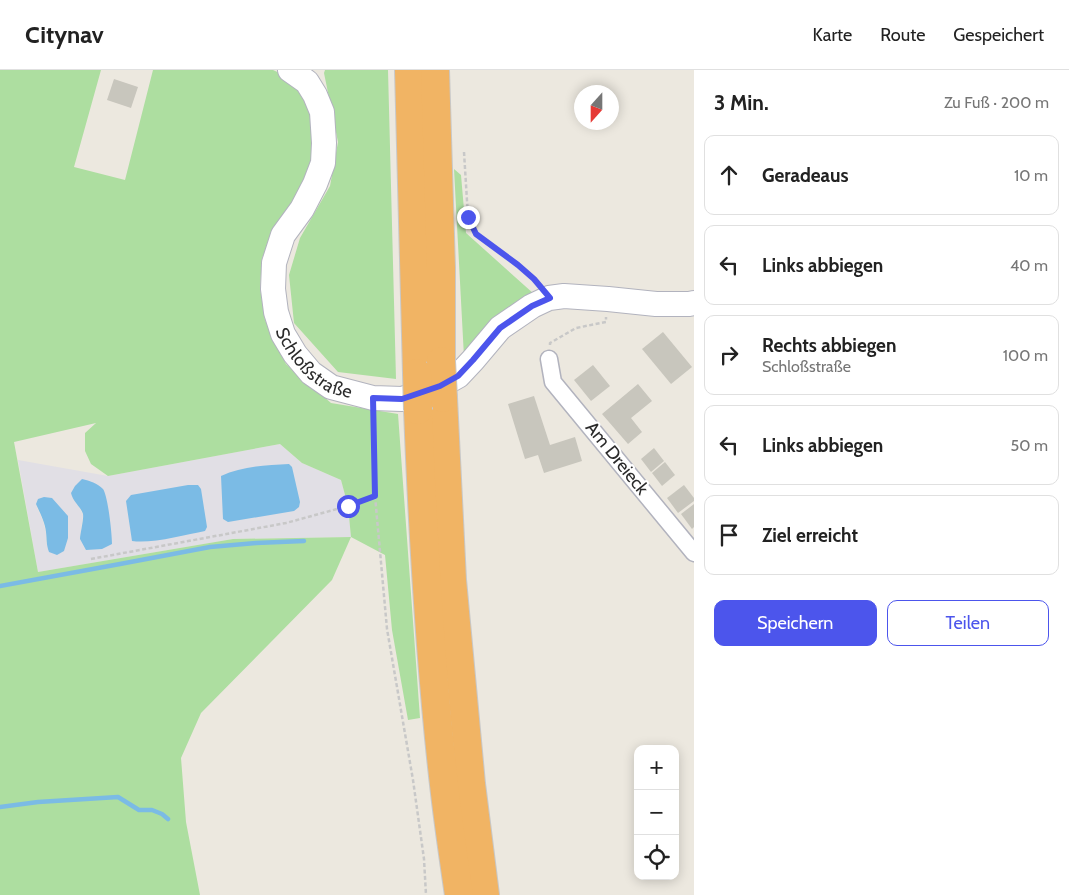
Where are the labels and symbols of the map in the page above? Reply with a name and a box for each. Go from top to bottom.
north arrow [574,85,619,130]
route end [457,206,480,229]
street label: Schloßstraße [271,325,354,403]
street label: Am Dreieck [581,417,654,500]
route start [337,495,360,518]

